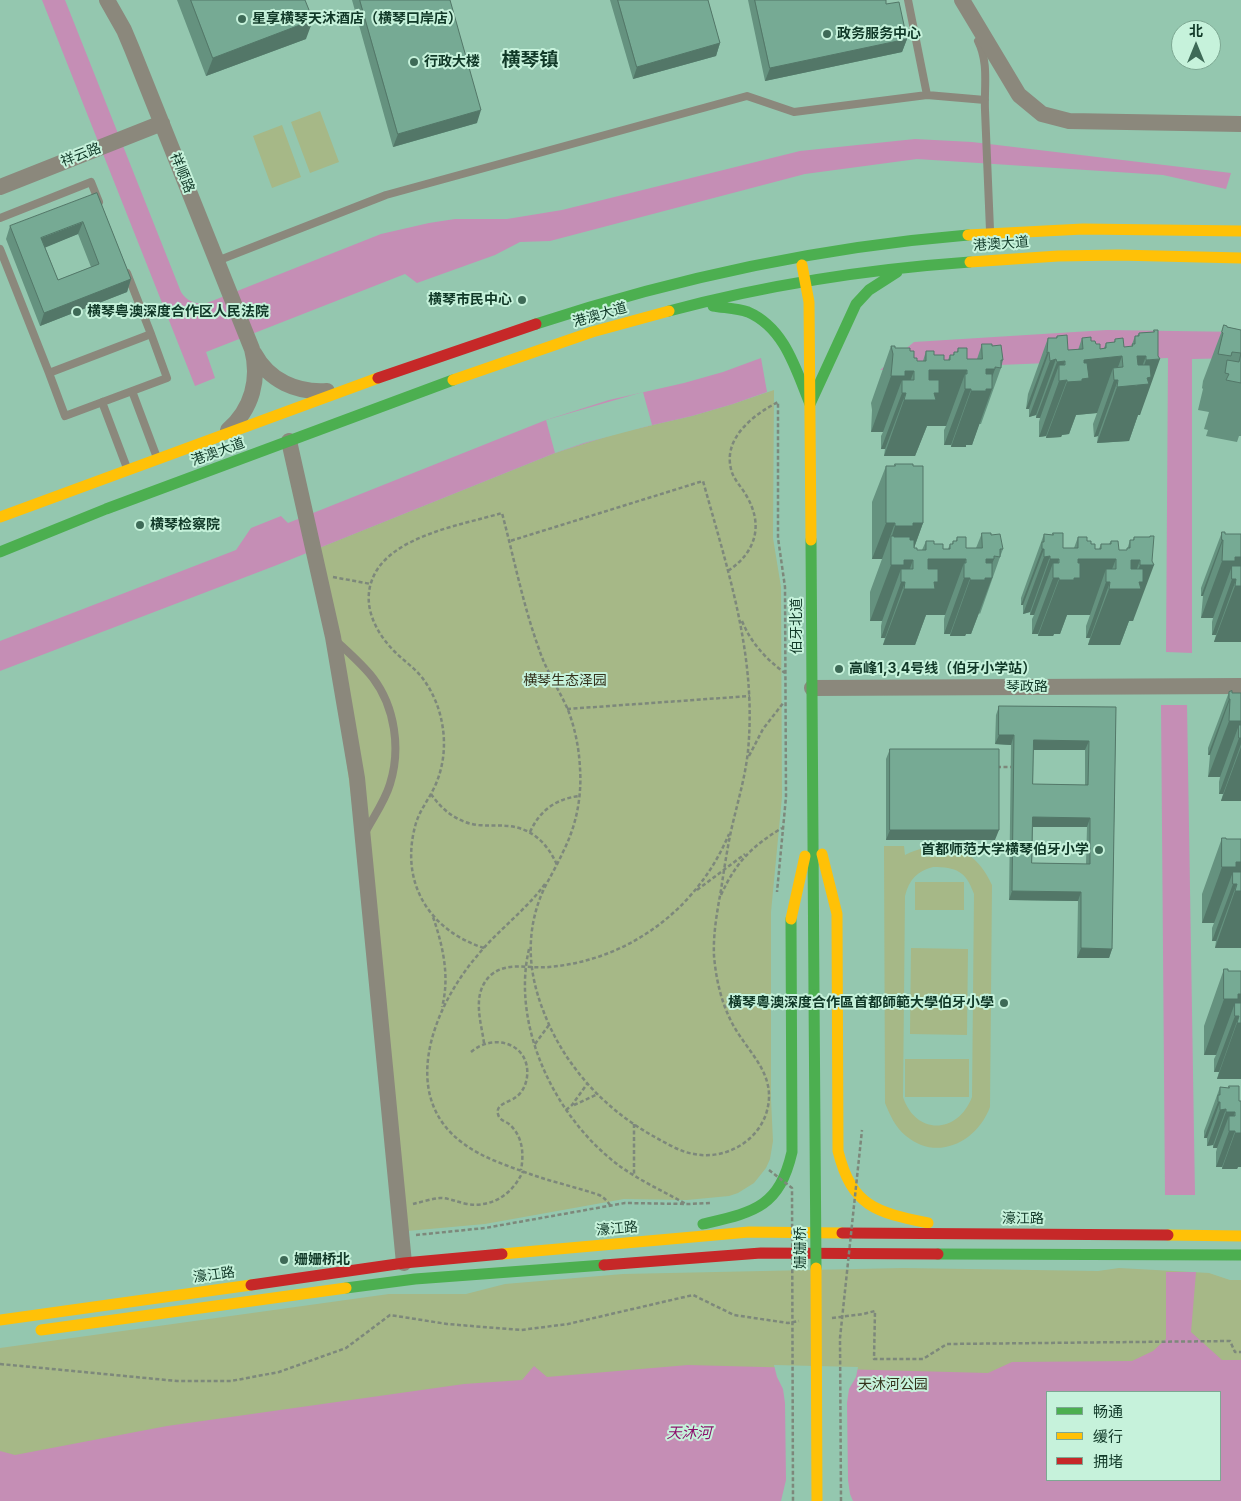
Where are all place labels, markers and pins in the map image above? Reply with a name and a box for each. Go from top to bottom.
place label: 星享横琴天沐酒店（横琴口岸店） [252,11,462,27]
marker: 星享横琴天沐酒店（横琴口岸店） [236,13,248,25]
place label: 政务服务中心 [837,26,921,42]
marker: 政务服务中心 [821,28,833,40]
place label: 行政大楼 [424,54,480,70]
marker: 行政大楼 [408,56,420,68]
place label: 横琴市民中心 [428,292,512,308]
marker: 横琴市民中心 [516,294,528,306]
place label: 横琴粤澳深度合作区人民法院 [87,304,269,320]
marker: 横琴粤澳深度合作区人民法院 [71,306,83,318]
place label: 横琴检察院 [150,517,220,533]
marker: 横琴检察院 [134,519,146,531]
place label: 高峰1,3,4号线（伯牙小学站） [849,661,1036,677]
marker: 高峰1,3,4号线（伯牙小学站） [833,663,845,675]
place label: 首都师范大学横琴伯牙小学 [921,842,1089,858]
marker: 首都师范大学横琴伯牙小学 [1093,844,1105,856]
place label: 橫琴粵澳深度合作區首都師範大學伯牙小學 [728,995,994,1011]
marker: 橫琴粵澳深度合作區首都師範大學伯牙小學 [998,997,1010,1009]
place label: 姗姗桥北 [294,1252,350,1268]
marker: 姗姗桥北 [278,1254,290,1266]

